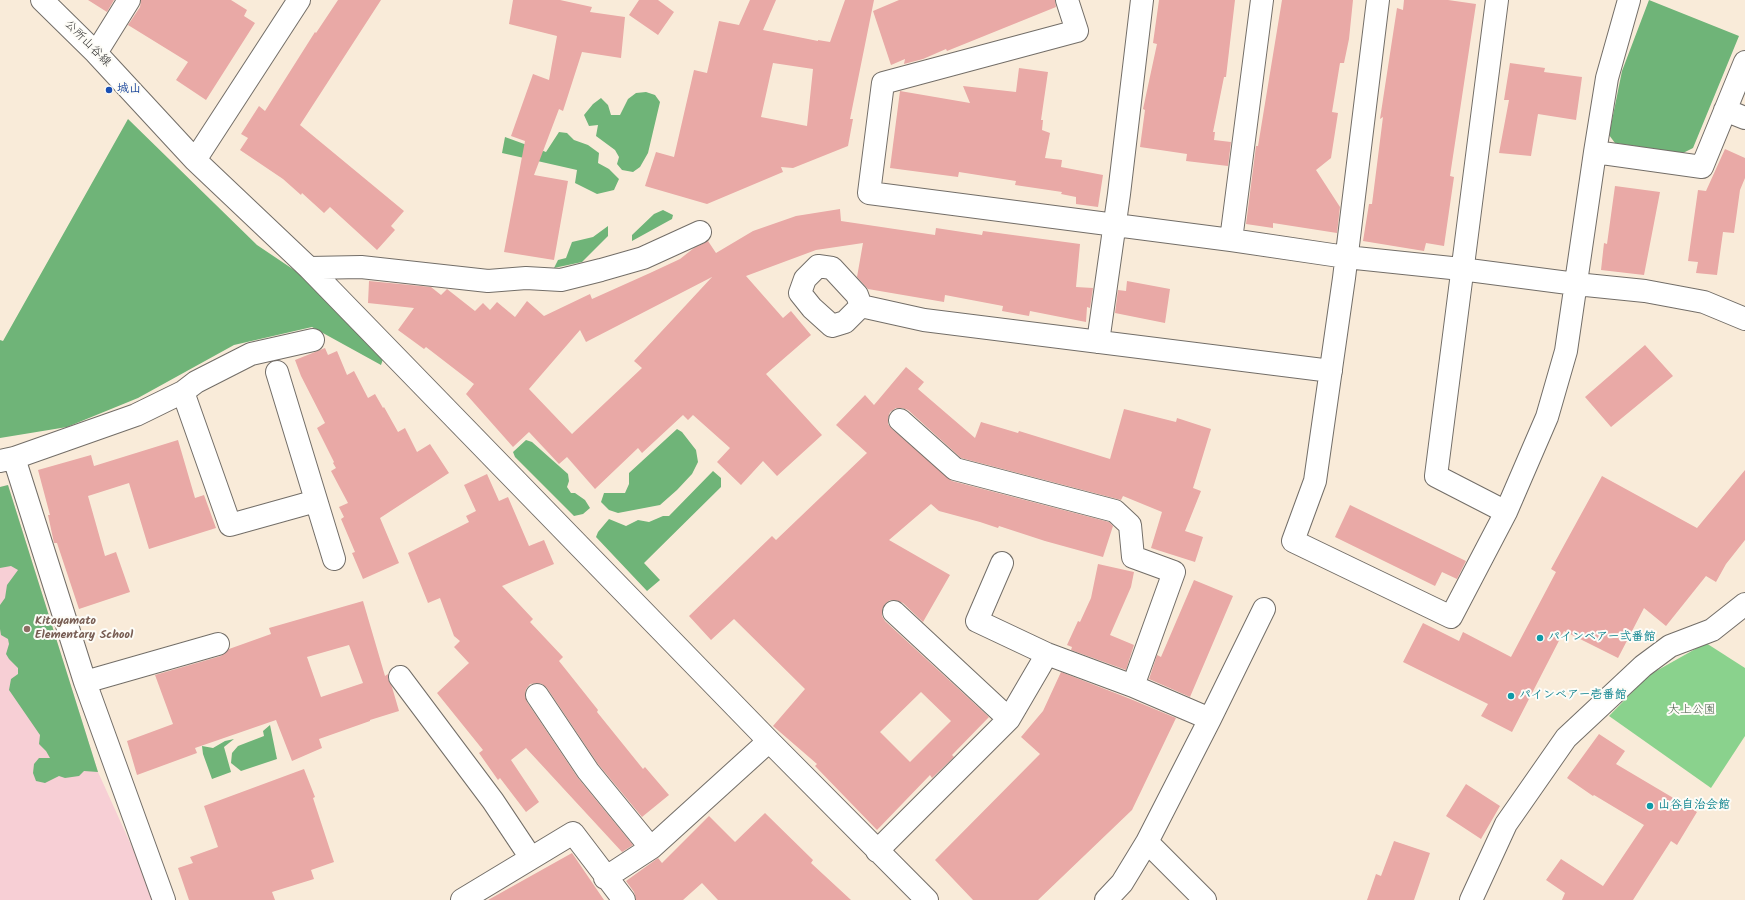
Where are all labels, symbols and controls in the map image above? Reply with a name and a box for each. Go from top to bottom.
street label: 公所山谷線 [61,18,113,70]
place label: 城山 [117,83,141,97]
marker: 城山 [104,85,114,95]
place label: Kitayamato Elementary School [35,615,133,643]
marker: Kitayamato Elementary School [22,624,32,634]
place label: パインベアー弍番館 [1548,631,1656,645]
marker: パインベアー弍番館 [1535,633,1545,643]
place label: パインベアー壱番館 [1519,689,1627,703]
marker: パインベアー壱番館 [1506,691,1516,701]
park label: 大上公園 [1668,704,1716,718]
place label: 山谷自治会館 [1658,799,1730,813]
marker: 山谷自治会館 [1645,801,1655,811]

